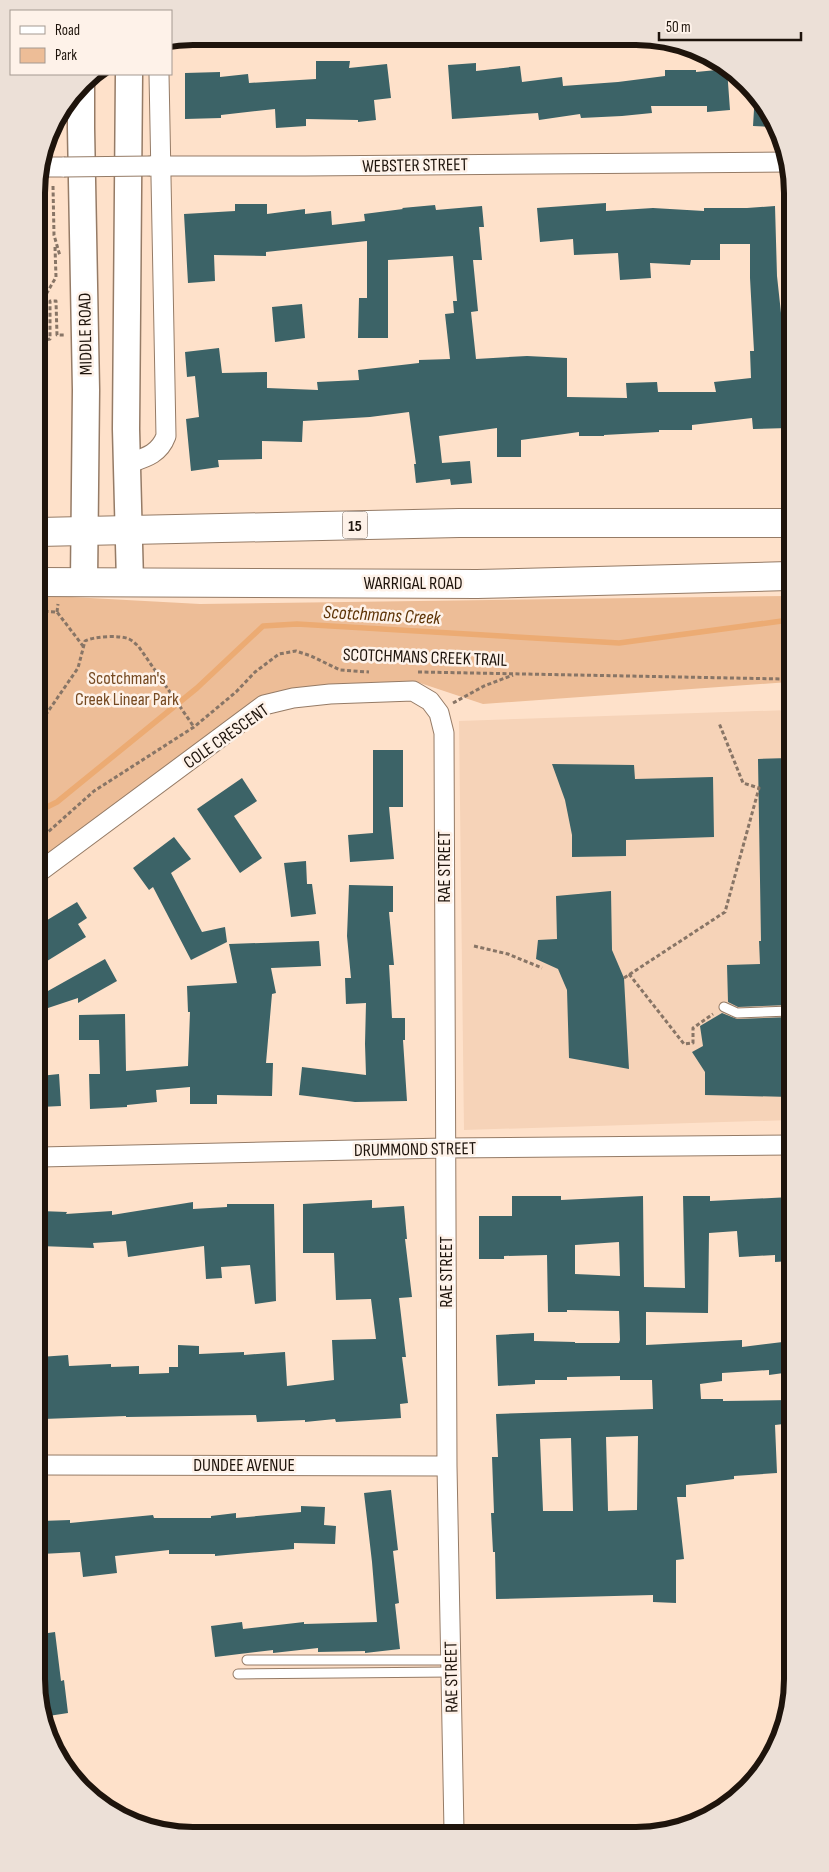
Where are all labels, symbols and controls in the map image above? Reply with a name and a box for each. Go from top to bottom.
legend [10,10,172,75]
scale bar [659,10,802,42]
text: 50 m [666,18,691,37]
text: Road [55,21,80,40]
text: Park [55,46,77,65]
street label: WEBSTER STREET [362,154,468,177]
street label: MIDDLE ROAD [74,293,97,375]
road number: 15 [342,512,368,538]
street label: WARRIGAL ROAD [363,573,463,594]
water label: Scotchmans Creek [323,601,442,630]
street label: SCOTCHMANS CREEK TRAIL [343,644,508,671]
park label: Scotchman's Creek Linear Park [75,668,179,710]
street label: COLE CRESCENT [180,699,273,773]
street label: RAE STREET [434,831,455,903]
street label: DRUMMOND STREET [354,1138,476,1161]
street label: RAE STREET [436,1236,457,1308]
street label: DUNDEE AVENUE [193,1455,295,1476]
street label: RAE STREET [440,1641,463,1713]

